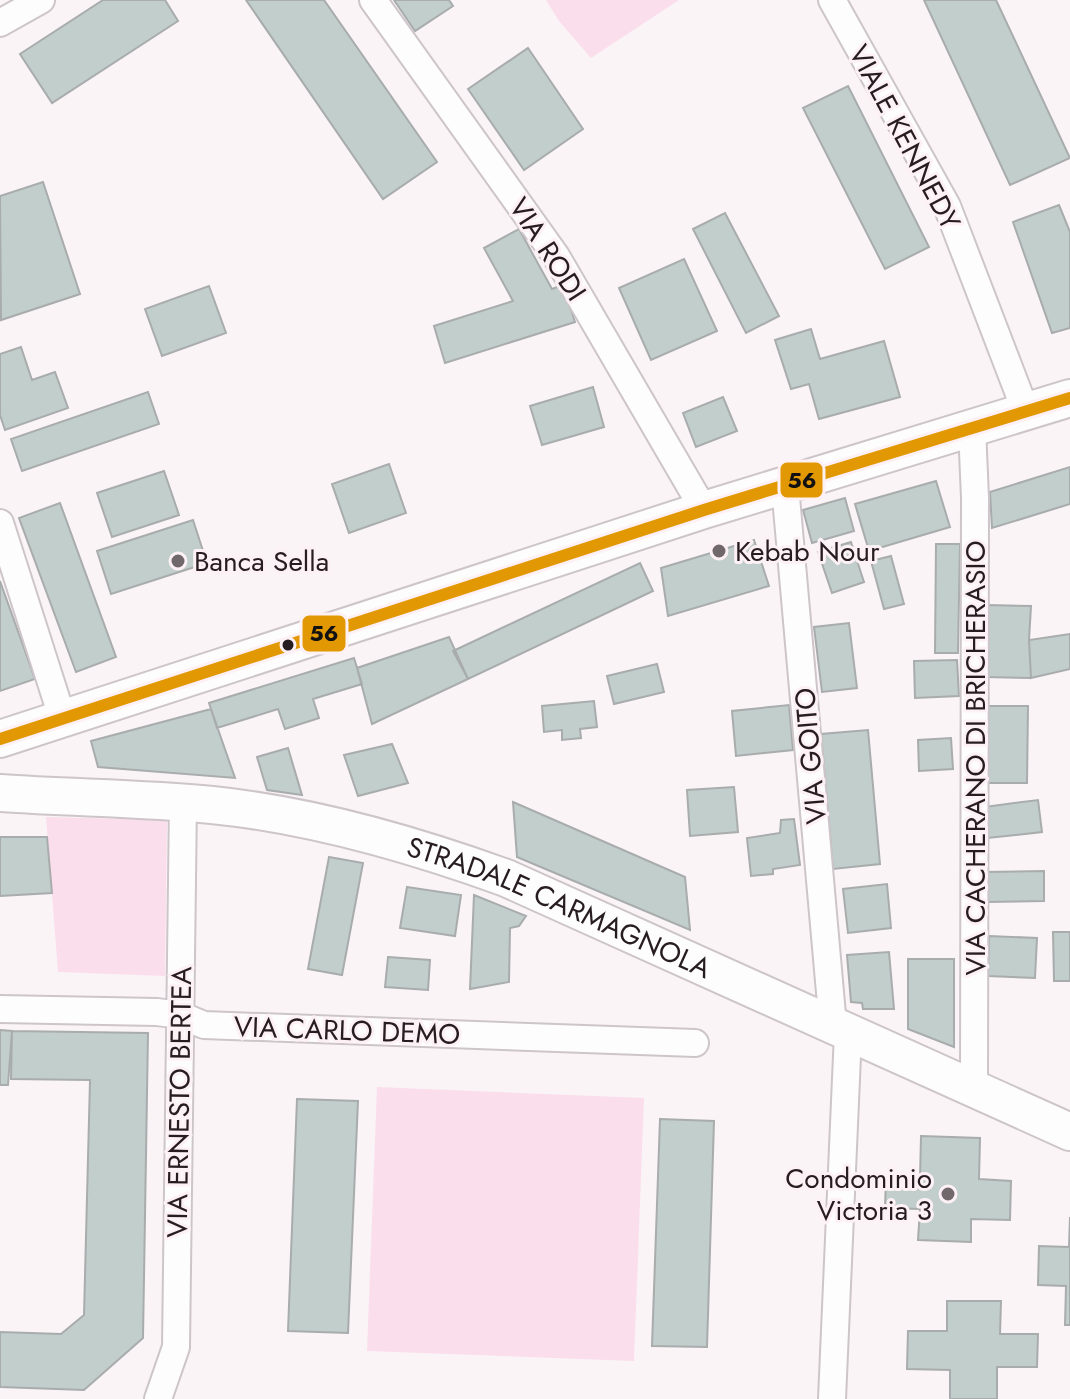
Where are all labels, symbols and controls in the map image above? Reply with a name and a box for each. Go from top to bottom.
street label: VIALE KENNEDY [839,37,971,237]
street label: VIA RODI [499,189,596,309]
line badge: 56 [779,461,824,499]
text: 56 [788,464,816,496]
place label: Kebab Nour [735,531,880,572]
street label: VIA CACHERANO DI BRICHERASIO [955,540,996,976]
place label: Banca Sella [194,541,329,582]
marker: Kebab Nour [710,542,728,560]
marker: Banca Sella [169,552,187,570]
line badge: 56 [301,614,347,653]
text: 56 [310,617,338,649]
unlabelled marker [280,637,296,653]
street label: VIA GOITO [784,686,837,826]
street label: STRADALE CARMAGNOLA [402,826,718,989]
street label: VIA ERNESTO BERTEA [157,965,202,1238]
street label: VIA CARLO DEMO [233,1006,461,1055]
place label: Condominio Victoria 3 [785,1158,932,1231]
marker: Condominio Victoria 3 [939,1185,957,1203]

